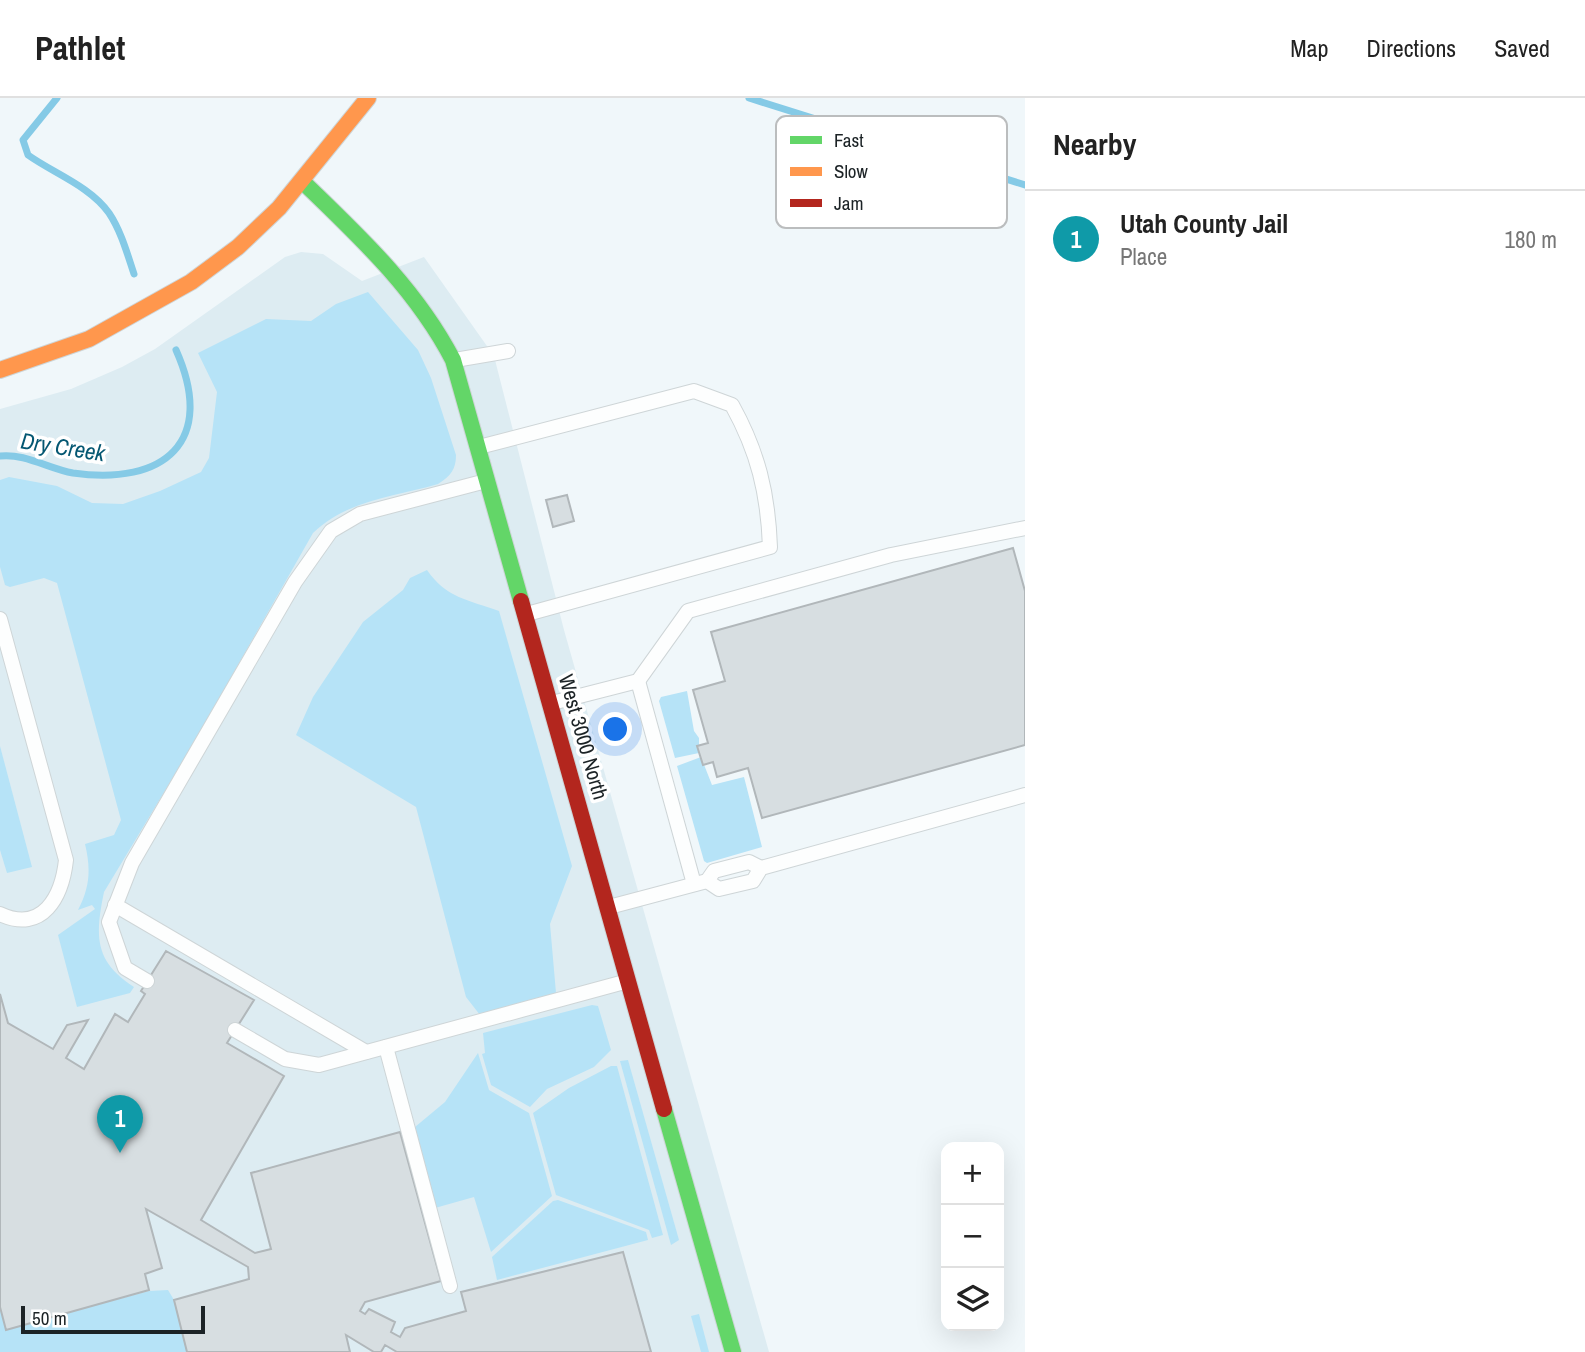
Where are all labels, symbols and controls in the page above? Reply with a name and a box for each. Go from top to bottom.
text: Pathlet [35,26,125,70]
text: Map [1290,32,1328,64]
text: Directions [1366,32,1456,64]
text: Saved [1494,32,1550,64]
legend [776,116,1007,228]
text: Nearby [1053,124,1136,164]
text: Fast [834,127,864,153]
text: Slow [834,158,869,184]
text: Jam [834,190,863,216]
text: Utah County Jail [1120,206,1288,241]
text: 1 [1071,224,1081,255]
text: 180 m [1505,224,1557,255]
text: Place [1120,241,1167,272]
water label: Dry Creek [19,425,109,469]
street label: West 3000 North [552,671,615,803]
your location [598,712,632,746]
pin: 1 [97,1095,143,1153]
map controls [941,1142,1004,1331]
button: + [941,1142,1004,1205]
button: − [941,1205,1004,1268]
button: layers [941,1268,1004,1331]
scale bar [21,1303,205,1335]
text: 50 m [32,1305,67,1331]

